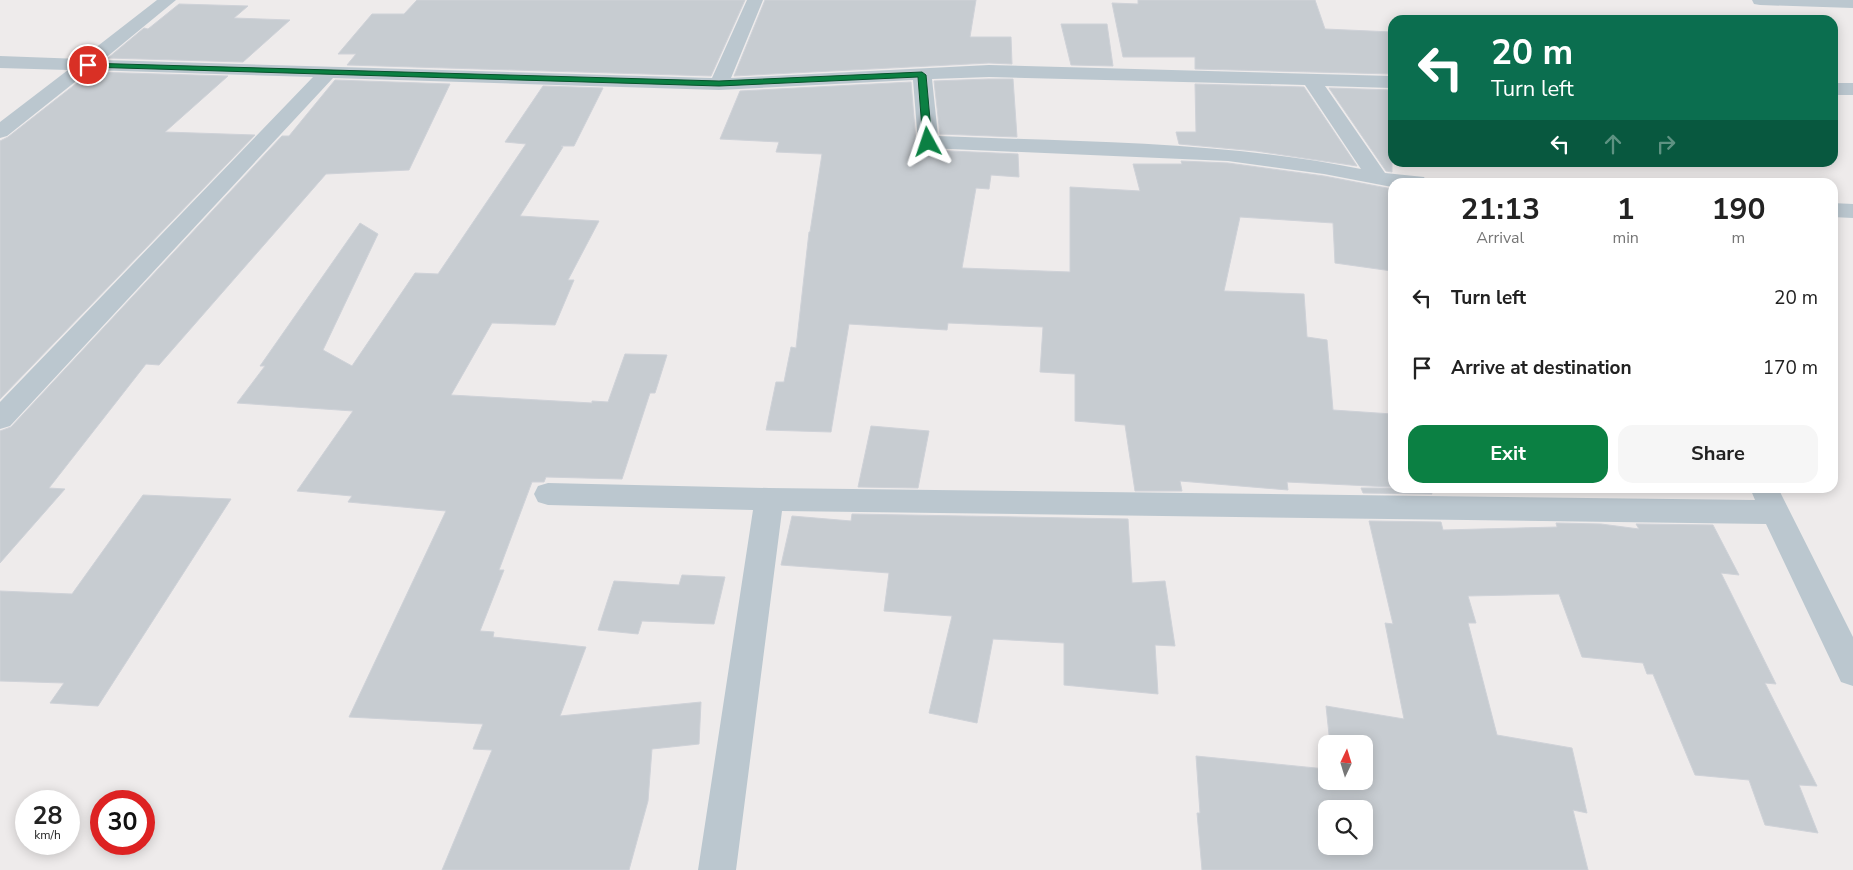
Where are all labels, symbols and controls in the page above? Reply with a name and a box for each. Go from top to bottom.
text: 20 m [1491,29,1573,76]
icon: left [1408,35,1473,100]
pin [67,44,109,86]
icon: arrive [74,51,102,79]
text: Turn left [1491,74,1574,104]
position arrow [901,115,953,167]
icon: left [1546,130,1574,158]
icon: ahead [1599,130,1627,158]
icon: right [1652,130,1680,158]
text: 21:13 [1461,189,1540,230]
text: 1 [1617,189,1635,230]
text: 190 [1711,189,1765,230]
text: Arrival [1476,227,1524,249]
text: min [1612,227,1639,249]
text: m [1732,227,1745,249]
icon: left [1408,284,1436,312]
text: Turn left [1451,285,1526,311]
text: 20 m [1774,285,1818,311]
icon: arrive [1408,354,1436,382]
text: Arrive at destination [1451,355,1632,381]
text: 170 m [1763,355,1818,381]
button: Exit [1408,425,1608,483]
button: Share [1618,425,1818,483]
north arrow [1318,735,1372,790]
map controls [1318,735,1373,855]
speed limit sign: 30 [90,790,155,855]
text: 28 [32,799,63,833]
button: search [1318,800,1373,855]
text: km/h [34,827,61,843]

